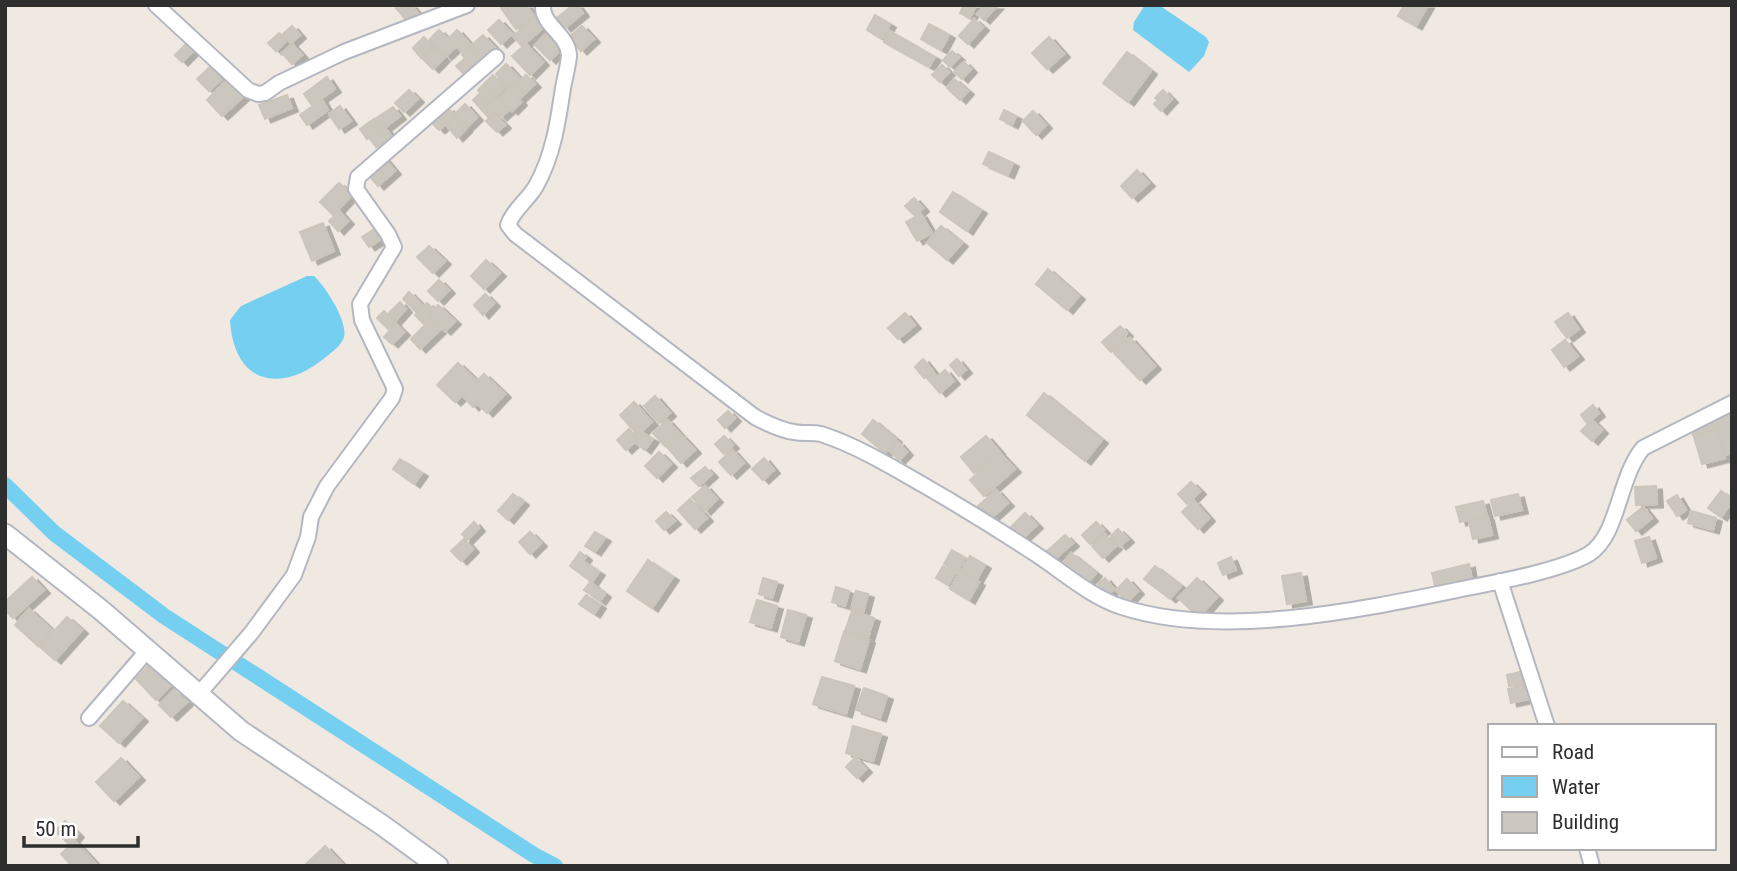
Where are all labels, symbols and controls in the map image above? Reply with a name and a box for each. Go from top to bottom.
legend [1488,724,1716,850]
text: Road [1552,740,1594,764]
text: Water [1552,775,1600,799]
scale bar [24,804,138,848]
text: Building [1552,810,1619,834]
text: 50 m [35,817,76,841]

